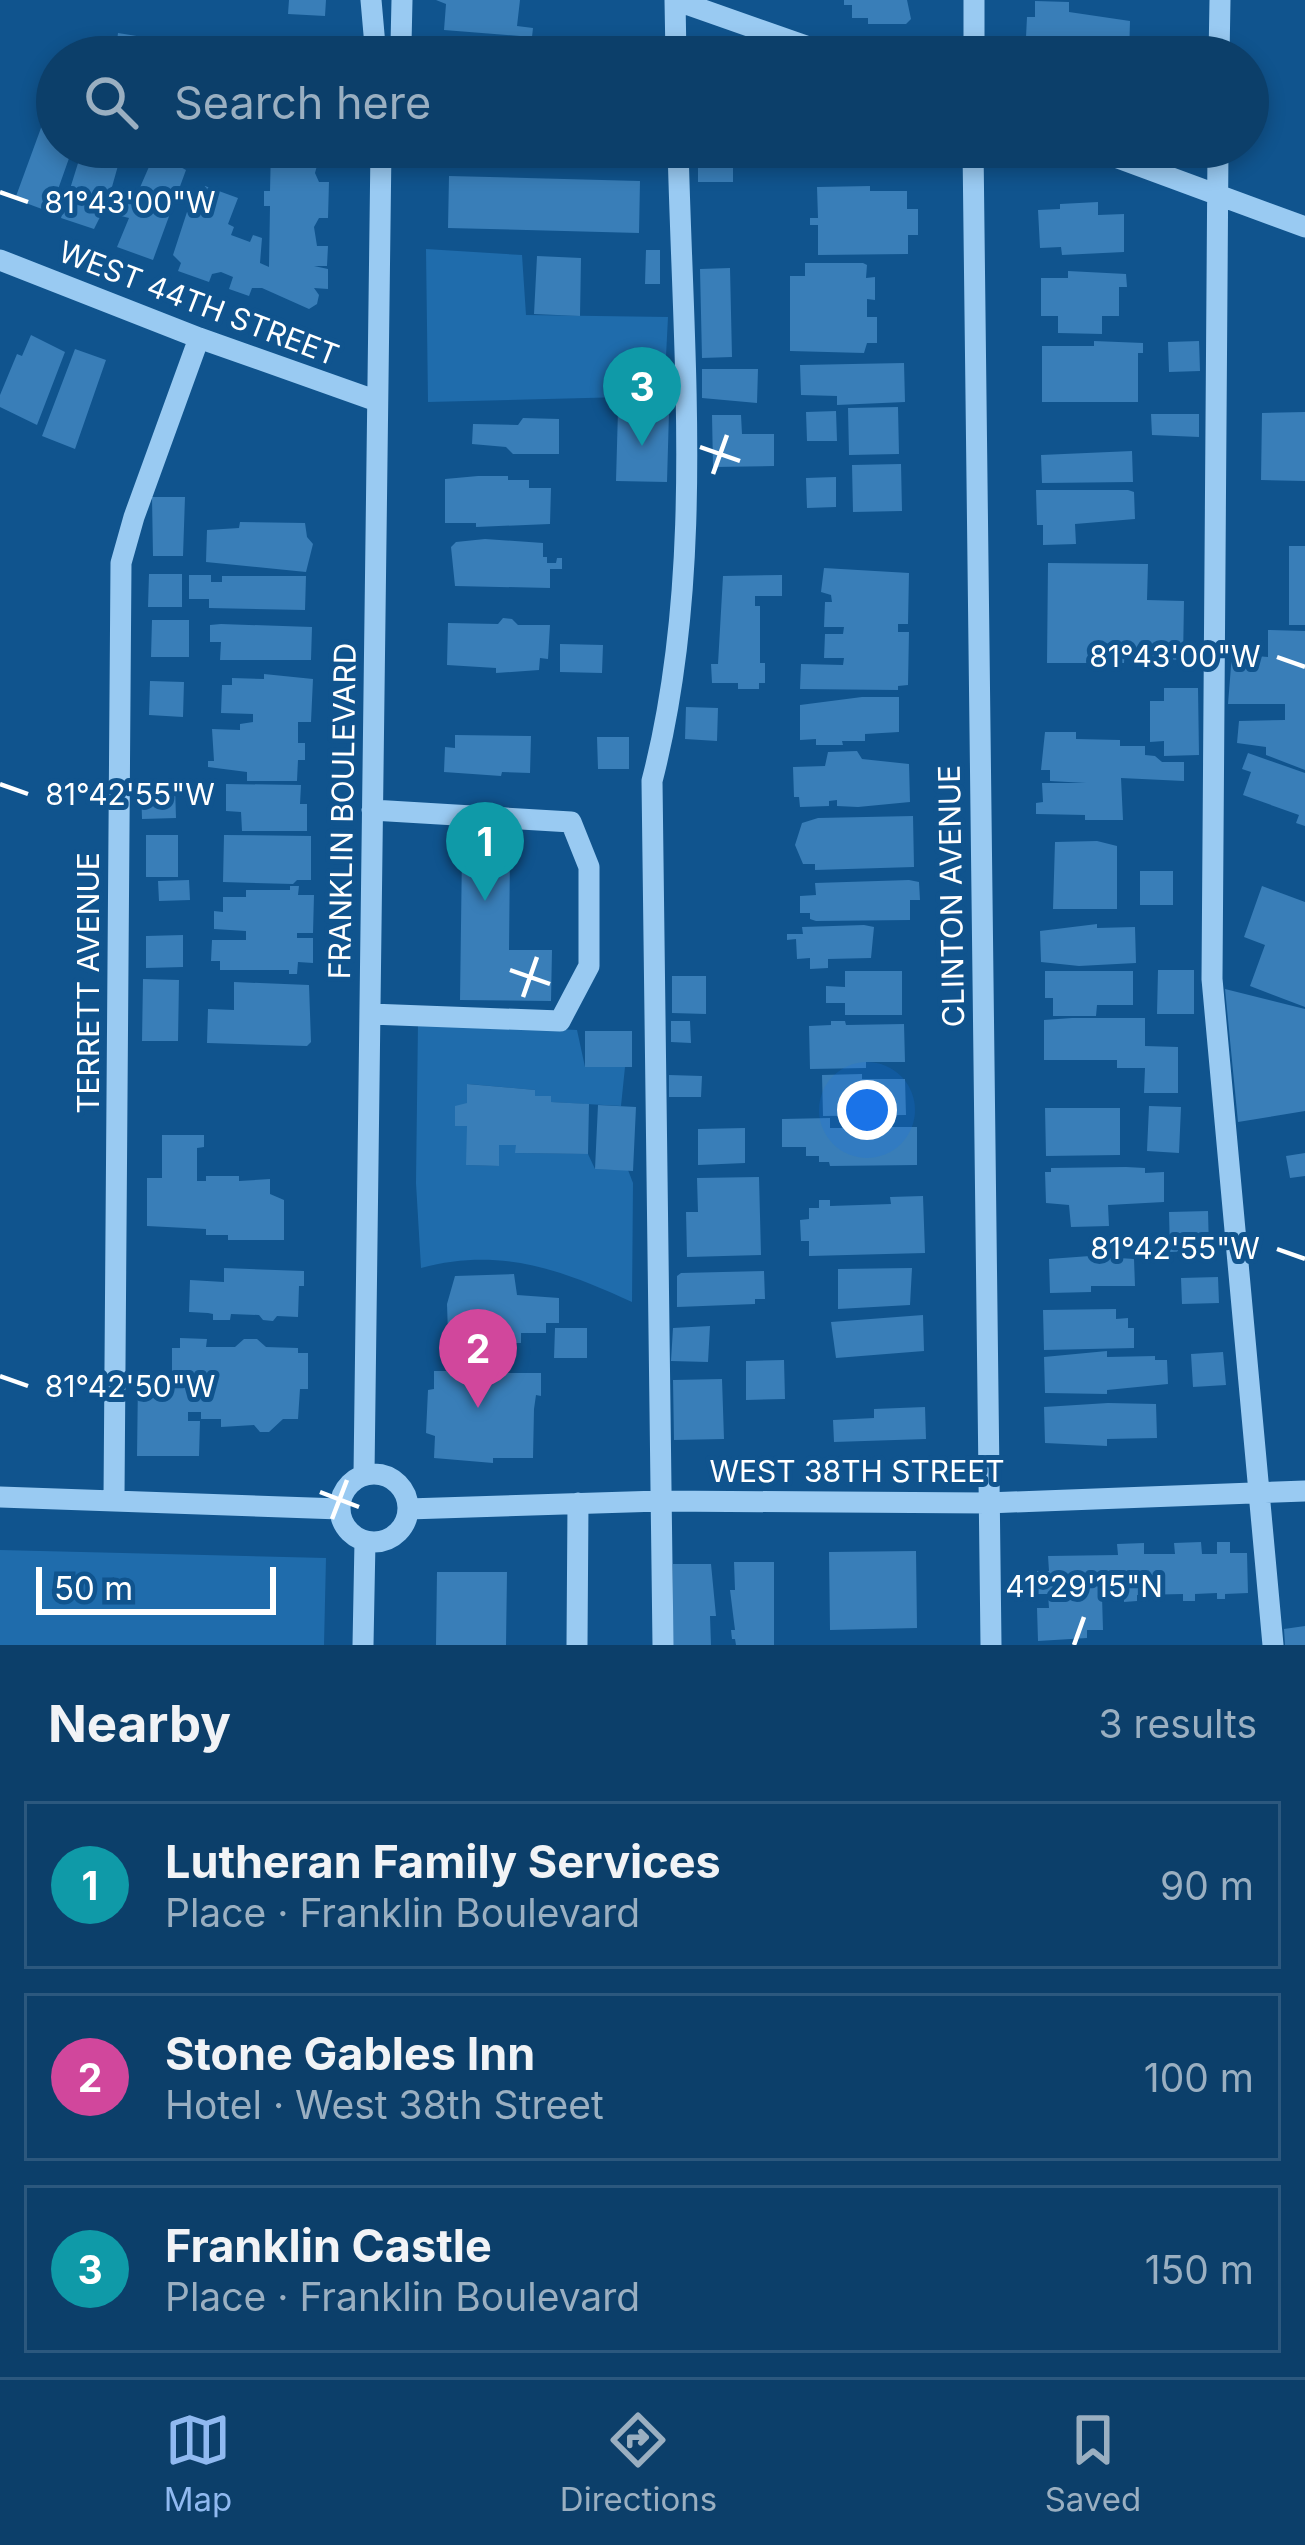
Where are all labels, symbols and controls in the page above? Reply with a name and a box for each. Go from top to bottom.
search box [36,36,1269,168]
icon: search [78,69,144,135]
text: Search here [174,75,431,130]
text: 81°43'00"W [44,184,216,220]
street label: WEST 44TH STREET [54,233,344,373]
pin: 3 [603,347,681,446]
text: 81°43'00"W [1089,638,1261,674]
street label: FRANKLIN BOULEVARD [321,642,363,980]
street label: CLINTON AVENUE [931,765,971,1027]
text: 81°42'55"W [45,776,215,812]
pin: 1 [446,802,524,901]
street label: TERRETT AVENUE [70,852,106,1114]
your location [837,1080,897,1140]
text: 81°42'55"W [1090,1230,1260,1266]
pin: 2 [439,1309,517,1408]
text: 81°42'50"W [45,1368,215,1404]
street label: WEST 38TH STREET [709,1453,1005,1489]
scale bar [36,1561,276,1614]
text: 50 m [54,1568,133,1608]
text: 41°29'15"N [1005,1568,1163,1604]
text: Nearby [48,1693,231,1754]
text: 3 results [1099,1700,1257,1747]
text: Lutheran Family Services [165,1834,721,1889]
text: 1 [82,1862,98,1909]
text: 90 m [1160,1862,1254,1909]
text: Place · Franklin Boulevard [165,1889,640,1936]
text: Stone Gables Inn [165,2026,535,2081]
text: 2 [78,2054,102,2101]
text: 100 m [1144,2054,1254,2101]
text: Hotel · West 38th Street [165,2081,604,2128]
text: Franklin Castle [165,2218,492,2273]
text: 3 [77,2246,103,2293]
text: 150 m [1145,2246,1254,2293]
text: Place · Franklin Boulevard [165,2273,640,2320]
tab: Map [164,2407,232,2519]
tab: Directions [560,2407,717,2519]
tab: Saved [1045,2407,1141,2519]

